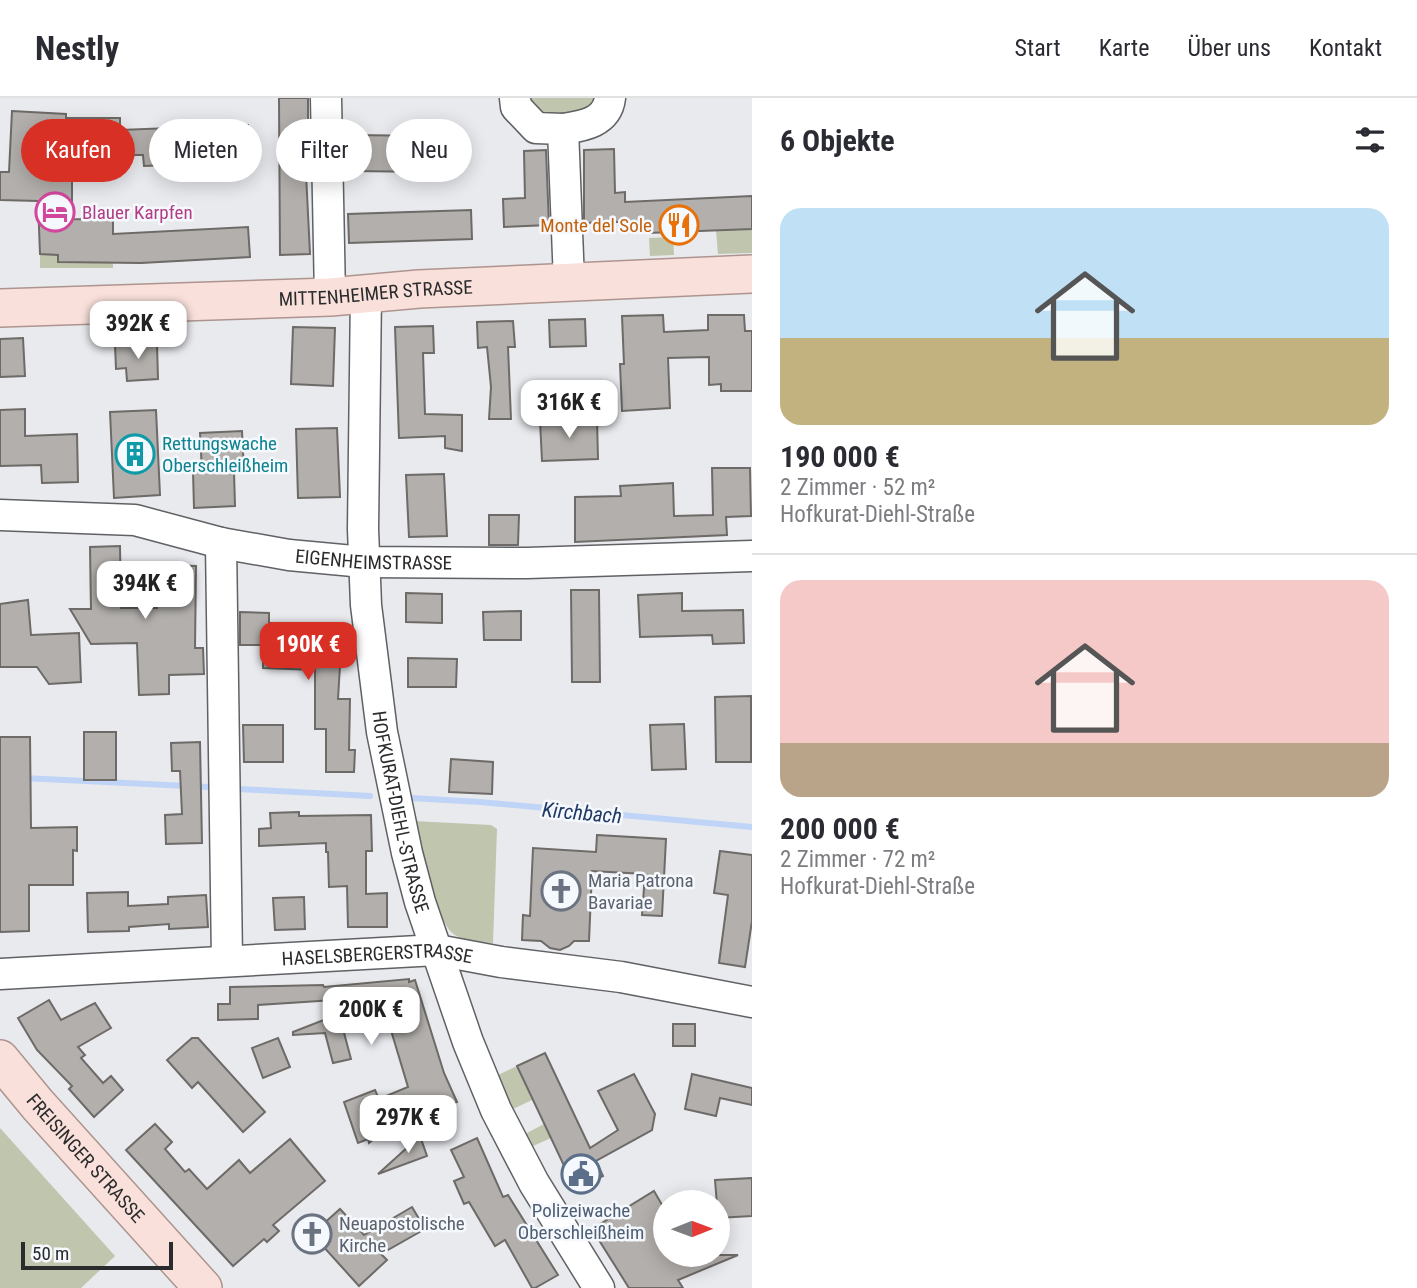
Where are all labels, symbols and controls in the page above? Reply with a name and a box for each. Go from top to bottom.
text: Nestly [35,29,119,68]
text: Start [1015,34,1061,62]
text: Karte [1099,34,1149,62]
text: Über uns [1187,34,1271,62]
text: Kontakt [1309,34,1382,62]
chip: Kaufen [21,119,135,182]
chip: Mieten [149,119,262,182]
chip: Filter [276,119,372,182]
chip: Neu [386,119,472,182]
icon: filters [1351,121,1389,159]
text: 6 Objekte [780,123,895,158]
hotel icon: Blauer Karpfen [34,191,76,233]
place label: Blauer Karpfen [82,201,193,224]
restaurant icon: Monte del Sole [658,204,700,246]
place label: Monte del Sole [540,214,652,237]
icon: home [1022,253,1148,379]
street label: MITTENHEIMER STRASSE [278,275,473,310]
pin: 392K € [81,302,195,361]
text: 392K € [106,310,170,337]
pin: 316K € [512,380,626,440]
text: 316K € [537,389,601,416]
place label: Rettungswache Oberschleißheim [162,432,288,477]
building icon: Rettungswache Oberschleißheim [114,433,156,475]
text: 190 000 € [780,439,900,474]
text: 2 Zimmer · 52 m² [780,474,935,501]
text: Hofkurat-Diehl-Straße [780,501,975,528]
street label: EIGENHEIMSTRASSE [294,544,452,574]
pin: 394K € [88,561,202,621]
text: 394K € [113,570,177,597]
pin: 190K € [251,622,365,682]
icon: home [1022,625,1148,751]
text: 190K € [276,631,340,658]
street label: HOFKURAT-DIEHL-STRASSE [368,709,434,916]
water label: Kirchbach [541,798,623,828]
text: 200 000 € [780,811,900,846]
text: 2 Zimmer · 72 m² [780,846,935,873]
place label: Maria Patrona Bavariae [588,869,694,914]
church icon: Maria Patrona Bavariae [540,870,582,912]
text: Hofkurat-Diehl-Straße [780,873,975,900]
street label: HASELSBERGERSTRASSE [281,938,475,970]
pin: 200K € [314,988,428,1047]
text: 200K € [339,996,403,1023]
street label: FREISINGER STRASSE [22,1089,150,1227]
pin: 297K € [351,1096,465,1155]
text: 297K € [376,1104,440,1131]
public building icon: Polizeiwache Oberschleißheim [560,1153,602,1195]
north arrow [653,1190,730,1267]
map controls [653,1190,730,1267]
place label: Polizeiwache Oberschleißheim [518,1199,644,1244]
place label: Neuapostolische Kirche [339,1212,465,1257]
church icon: Neuapostolische Kirche [291,1213,333,1255]
scale bar [21,1239,173,1271]
text: 50 m [32,1242,69,1265]

